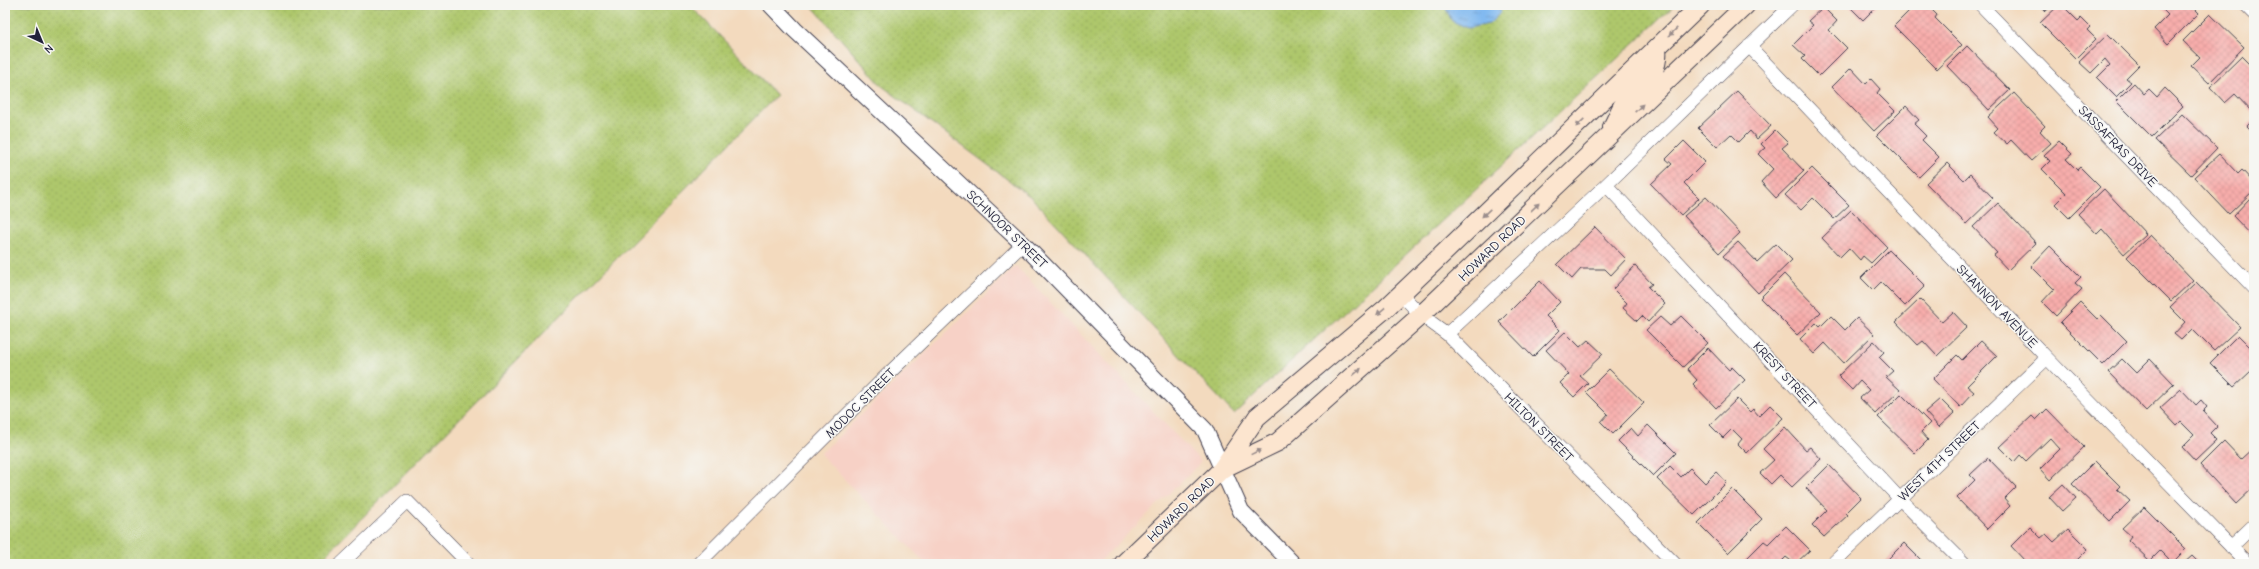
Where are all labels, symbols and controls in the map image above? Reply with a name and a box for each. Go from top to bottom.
north arrow [22,22,62,62]
one-way arrow [1668,27,1678,37]
text: N [41,42,56,56]
street label: SASSAFRAS DRIVE [2076,102,2161,190]
one-way arrow [1634,103,1644,113]
one-way arrow [1575,118,1585,127]
street label: SCHNOOR STREET [964,187,1051,271]
one-way arrow [1530,202,1540,212]
one-way arrow [1481,208,1491,218]
street label: HOWARD ROAD [1455,212,1529,284]
street label: SHANNON AVENUE [1954,261,2041,351]
one-way arrow [1376,307,1386,316]
street label: KREST STREET [1750,339,1820,411]
street label: MODOC STREET [822,365,898,441]
one-way arrow [1352,367,1363,376]
street label: HILTON STREET [1501,389,1577,465]
street label: WEST 4TH STREET [1895,418,1983,504]
one-way arrow [1251,449,1262,456]
street label: HOWARD ROAD [1144,473,1218,545]

